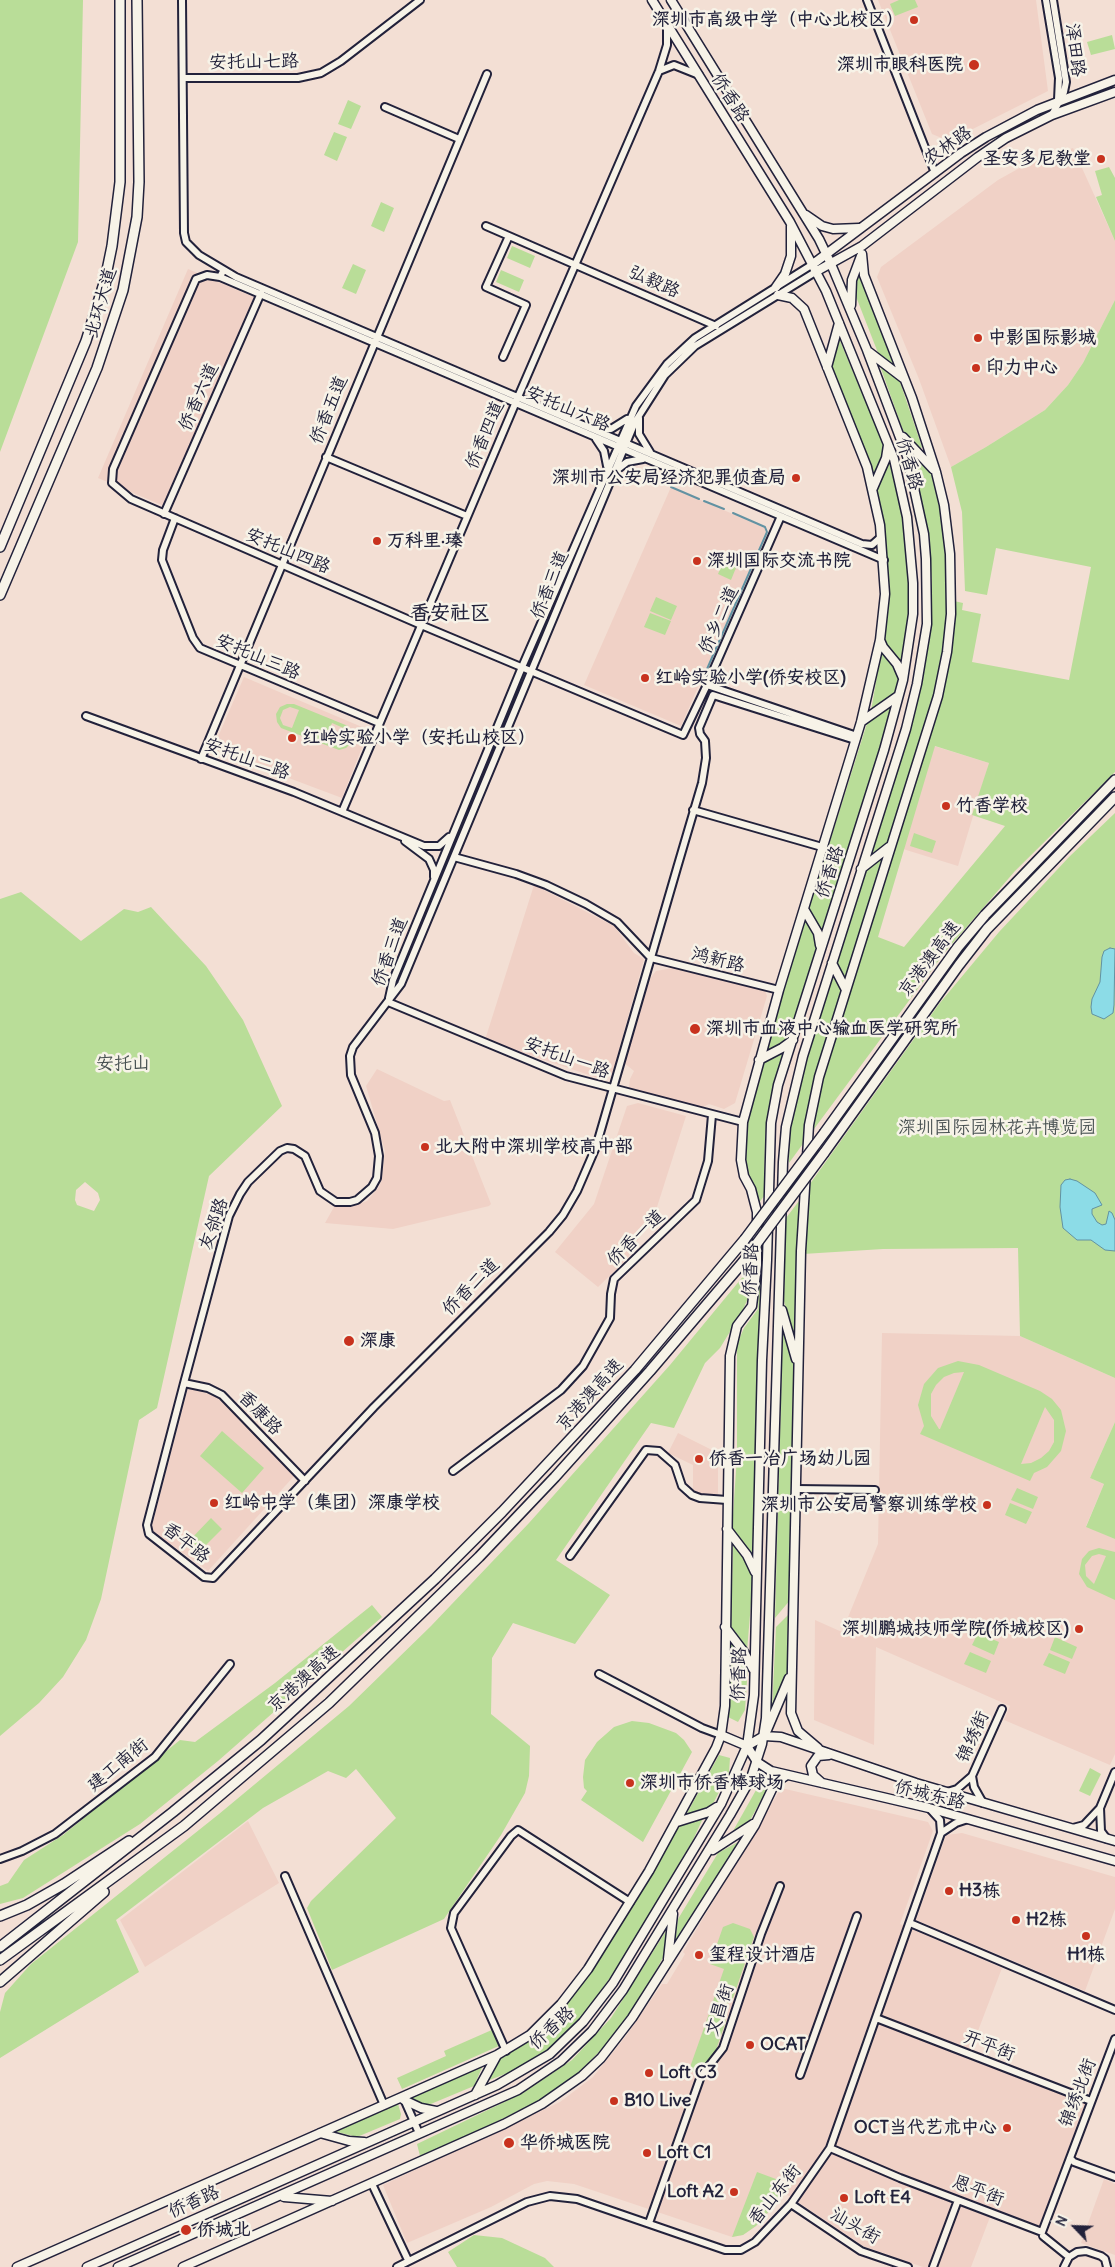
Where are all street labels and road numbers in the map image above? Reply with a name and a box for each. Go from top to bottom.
street label: 泽田路 [1061,22,1089,78]
street label: 安托山七路 [209,50,299,74]
street label: 侨香路 [707,69,753,127]
street label: 农林路 [920,122,976,170]
street label: 弘毅路 [625,261,683,303]
street label: 北环大道 [81,265,121,341]
street label: 侨香六道 [174,360,224,434]
street label: 侨香五道 [306,373,352,447]
street label: 安托山六路 [522,381,614,437]
street label: 侨香四道 [461,398,509,472]
street label: 侨香路 [891,435,927,493]
street label: 安托山四路 [242,523,334,579]
street label: 侨香三道 [527,548,573,622]
street label: 侨乡二道 [694,583,744,657]
street label: 安托山三路 [212,629,304,685]
street label: 安托山二路 [201,733,293,785]
street label: 侨香路 [811,843,849,901]
street label: 侨香三道 [368,914,412,990]
street label: 京港澳高速 [894,917,966,1001]
street label: 鸿新路 [689,943,747,977]
street label: 安托山一路 [521,1032,613,1084]
street label: 友邻路 [195,1195,233,1253]
street label: 侨香一道 [603,1205,669,1271]
street label: 侨香路 [739,1242,763,1298]
street label: 侨香二道 [438,1254,504,1320]
street label: 京港澳高速 [552,1354,628,1436]
street label: 香康路 [233,1386,287,1440]
street label: 香平路 [158,1518,214,1568]
street label: 京港澳高速 [263,1641,345,1717]
street label: 侨香路 [727,1647,751,1701]
street label: 锦绣街 [952,1708,994,1766]
street label: 建工南街 [83,1734,153,1796]
street label: 侨城东路 [892,1776,968,1814]
street label: 文昌街 [701,1981,739,2039]
street label: 侨香路 [525,2002,579,2054]
street label: 开平街 [960,2026,1018,2066]
street label: 锦绣北街 [1055,2056,1101,2130]
street label: 香山东街 [744,2160,806,2230]
street label: 恩平街 [949,2171,1007,2211]
street label: 侨香路 [165,2181,223,2223]
street label: 汕头街 [826,2203,884,2249]

